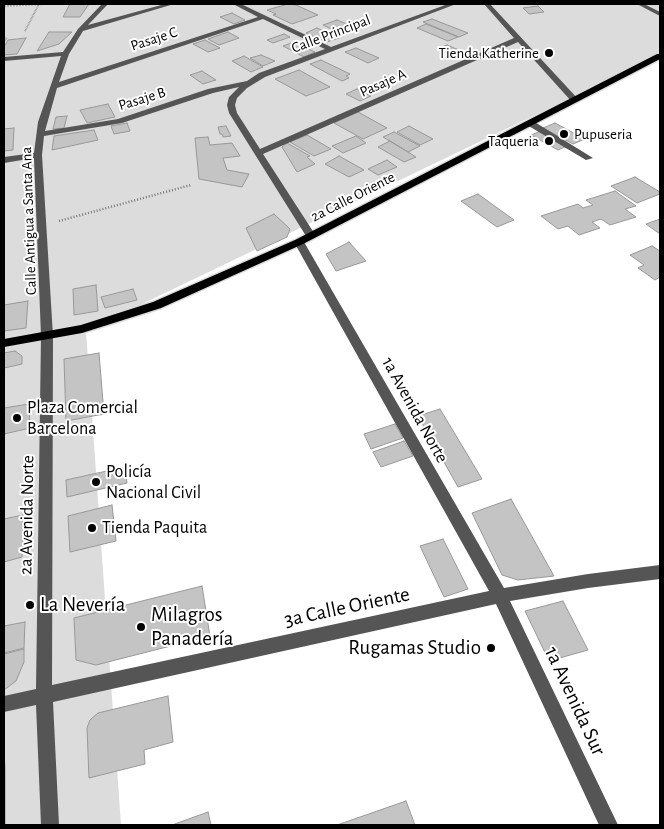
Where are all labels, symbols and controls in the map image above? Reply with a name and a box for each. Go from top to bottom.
street label: Calle Principal [289,11,373,57]
street label: Pasaje C [128,23,180,55]
place label: Tienda Katherine [439,44,539,62]
marker: Tienda Katherine [543,47,555,59]
street label: Pasaje A [357,65,409,101]
street label: Pasaje B [116,83,168,115]
place label: Pupuseria [574,125,632,143]
marker: Pupuseria [558,128,570,140]
place label: Taqueria [488,132,539,150]
marker: Taqueria [543,135,555,147]
street label: Calle Antigua a Santa Ana [17,146,41,296]
street label: 2a Calle Oriente [308,168,398,226]
street label: 1a Avenida Norte [377,353,453,467]
place label: Plaza Comercial Barcelona [27,397,138,439]
marker: Plaza Comercial Barcelona [11,412,23,424]
street label: 2a Avenida Norte [15,455,39,575]
place label: Policía Nacional Civil [106,461,201,504]
marker: Policía Nacional Civil [90,476,102,488]
place label: Tienda Paquita [102,517,207,539]
marker: Tienda Paquita [86,522,98,534]
street label: 3a Calle Oriente [282,581,412,633]
place label: La Nevería [40,592,125,618]
marker: La Nevería [24,599,36,611]
place label: Milagros Panadería [151,602,234,652]
marker: Milagros Panadería [135,621,147,633]
place label: Rugamas Studio [348,635,481,661]
marker: Rugamas Studio [485,642,497,654]
street label: 1a Avenida Sur [539,642,611,760]

